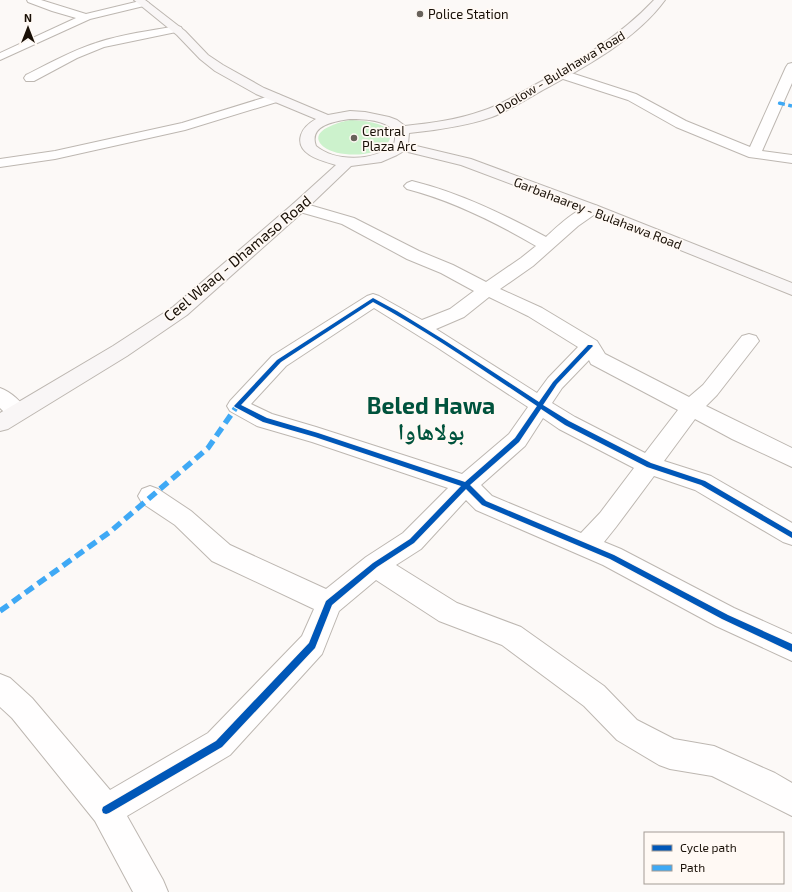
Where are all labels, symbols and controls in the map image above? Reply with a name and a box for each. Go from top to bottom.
place label: Police Station [428,6,509,22]
north arrow [8,8,48,48]
marker: Police Station [415,9,425,19]
text: N [24,11,32,24]
street label: Doolow - Bulahawa Road [492,27,628,117]
place label: Central Plaza Arc [362,123,417,154]
marker: Central Plaza Arc [349,133,359,143]
street label: Garbahaarey - Bulahawa Road [512,173,684,253]
street label: Ceel Waaq - Dhamaso Road [160,191,314,325]
district label: Beled Hawa بولاهاوا [367,391,495,446]
legend [644,832,784,884]
text: Cycle path [680,840,737,854]
text: Path [680,860,705,874]

